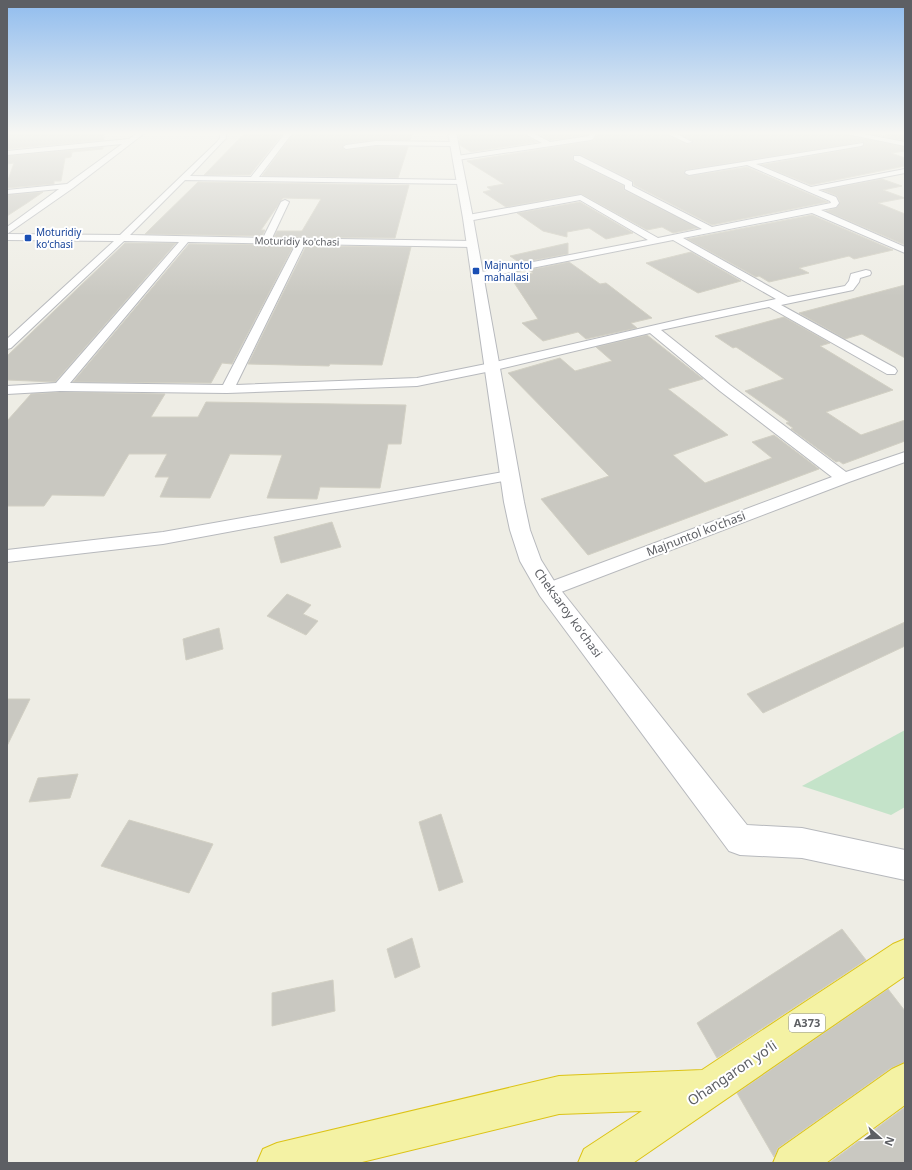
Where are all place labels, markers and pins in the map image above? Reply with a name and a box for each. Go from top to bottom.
place label: Moturidiy koʻchasi [36,225,82,251]
marker: Moturidiy koʻchasi [23,233,33,243]
place label: Majnuntol mahallasi [484,258,532,284]
marker: Majnuntol mahallasi [471,266,481,276]

